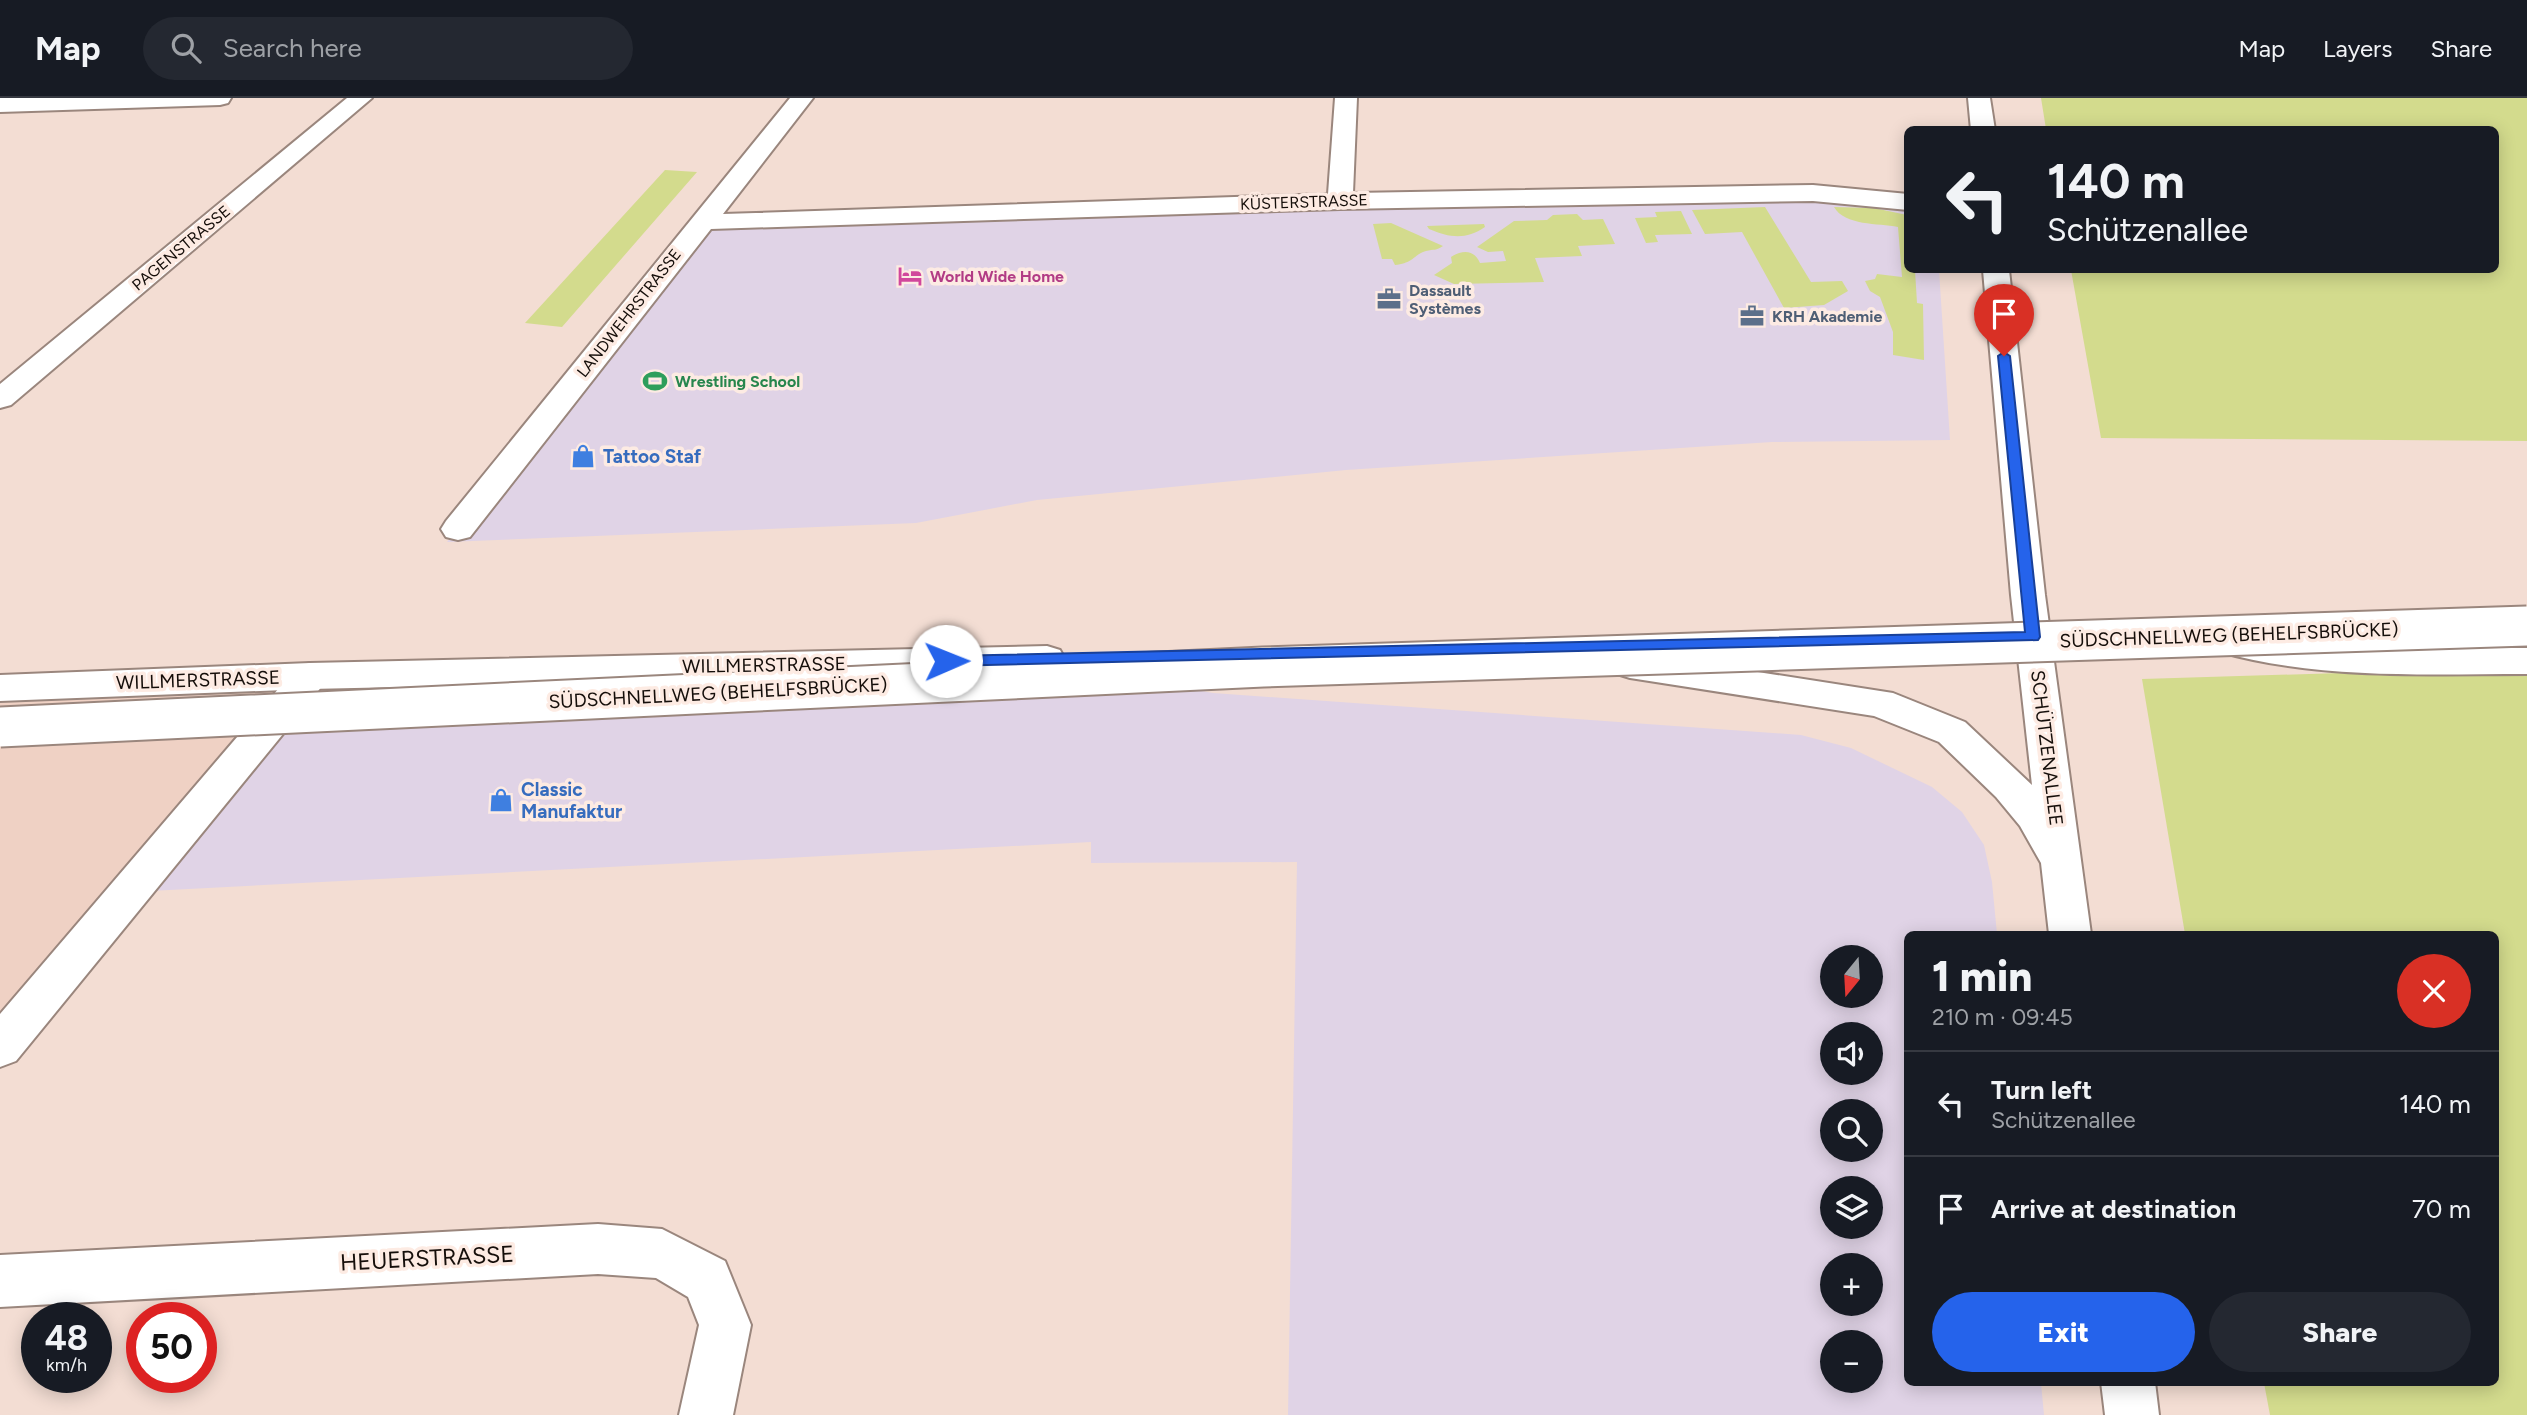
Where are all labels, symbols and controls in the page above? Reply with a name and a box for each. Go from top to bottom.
search box [143,17,633,80]
text: Map [35,29,101,68]
icon: search [167,29,205,67]
text: Search here [223,32,362,64]
text: Map [2238,34,2285,63]
text: Layers [2323,34,2392,63]
text: Share [2430,34,2492,63]
text: 140 m [2047,151,2185,210]
icon: left [1932,154,2023,245]
street label: KÜSTERSTRASSE [1240,190,1368,214]
street label: PAGENSTRASSE [128,201,234,295]
text: Schützenallee [2047,211,2248,249]
street label: LANDWEHRSTRASSE [573,245,685,381]
hotel icon: World Wide Home [896,262,924,290]
place label: World Wide Home [930,267,1064,286]
place label: Dassault Systèmes [1409,281,1481,318]
pin [1974,284,2034,356]
office icon: Dassault Systèmes [1375,285,1403,313]
icon: arrive [1985,295,2023,333]
office icon: KRH Akademie [1738,302,1766,330]
place label: KRH Akademie [1772,307,1882,326]
sports icon: Wrestling School [641,367,669,395]
place label: Wrestling School [675,372,800,391]
shop icon: Tattoo Staf [569,442,597,470]
place label: Tattoo Staf [603,445,702,468]
street label: SÜDSCHNELLWEG (BEHELFSBRÜCKE) [2059,618,2399,652]
position arrow [909,624,983,698]
street label: WILLMERSTRASSE [682,652,846,678]
street label: WILLMERSTRASSE [116,666,280,694]
street label: SCHÜTZENALLEE [2026,669,2068,827]
street label: SÜDSCHNELLWEG (BEHELFSBRÜCKE) [548,673,888,713]
place label: Classic Manufaktur [521,778,622,823]
shop icon: Classic Manufaktur [487,786,515,814]
north arrow [1820,945,1883,1008]
map controls [1820,945,1883,1393]
text: 1 min [1932,951,2032,1002]
button: close [2397,954,2471,1028]
text: 210 m · 09:45 [1932,1003,2073,1031]
button: sound [1820,1022,1883,1085]
text: Turn left [1991,1074,2092,1106]
icon: left [1932,1085,1970,1123]
text: 140 m [2399,1088,2471,1120]
button: search [1820,1099,1883,1162]
text: Schützenallee [1991,1106,2136,1134]
button: layers [1820,1176,1883,1239]
icon: arrive [1932,1190,1970,1228]
text: Arrive at destination [1991,1193,2236,1225]
text: 70 m [2412,1193,2471,1225]
street label: HEUERSTRASSE [339,1239,515,1277]
button: + [1820,1253,1883,1316]
button: Exit [1932,1292,2195,1372]
button: Share [2209,1292,2471,1372]
speed limit sign: 50 [126,1302,217,1393]
text: 48 [45,1317,88,1359]
button: − [1820,1330,1883,1393]
text: km/h [46,1354,87,1376]

